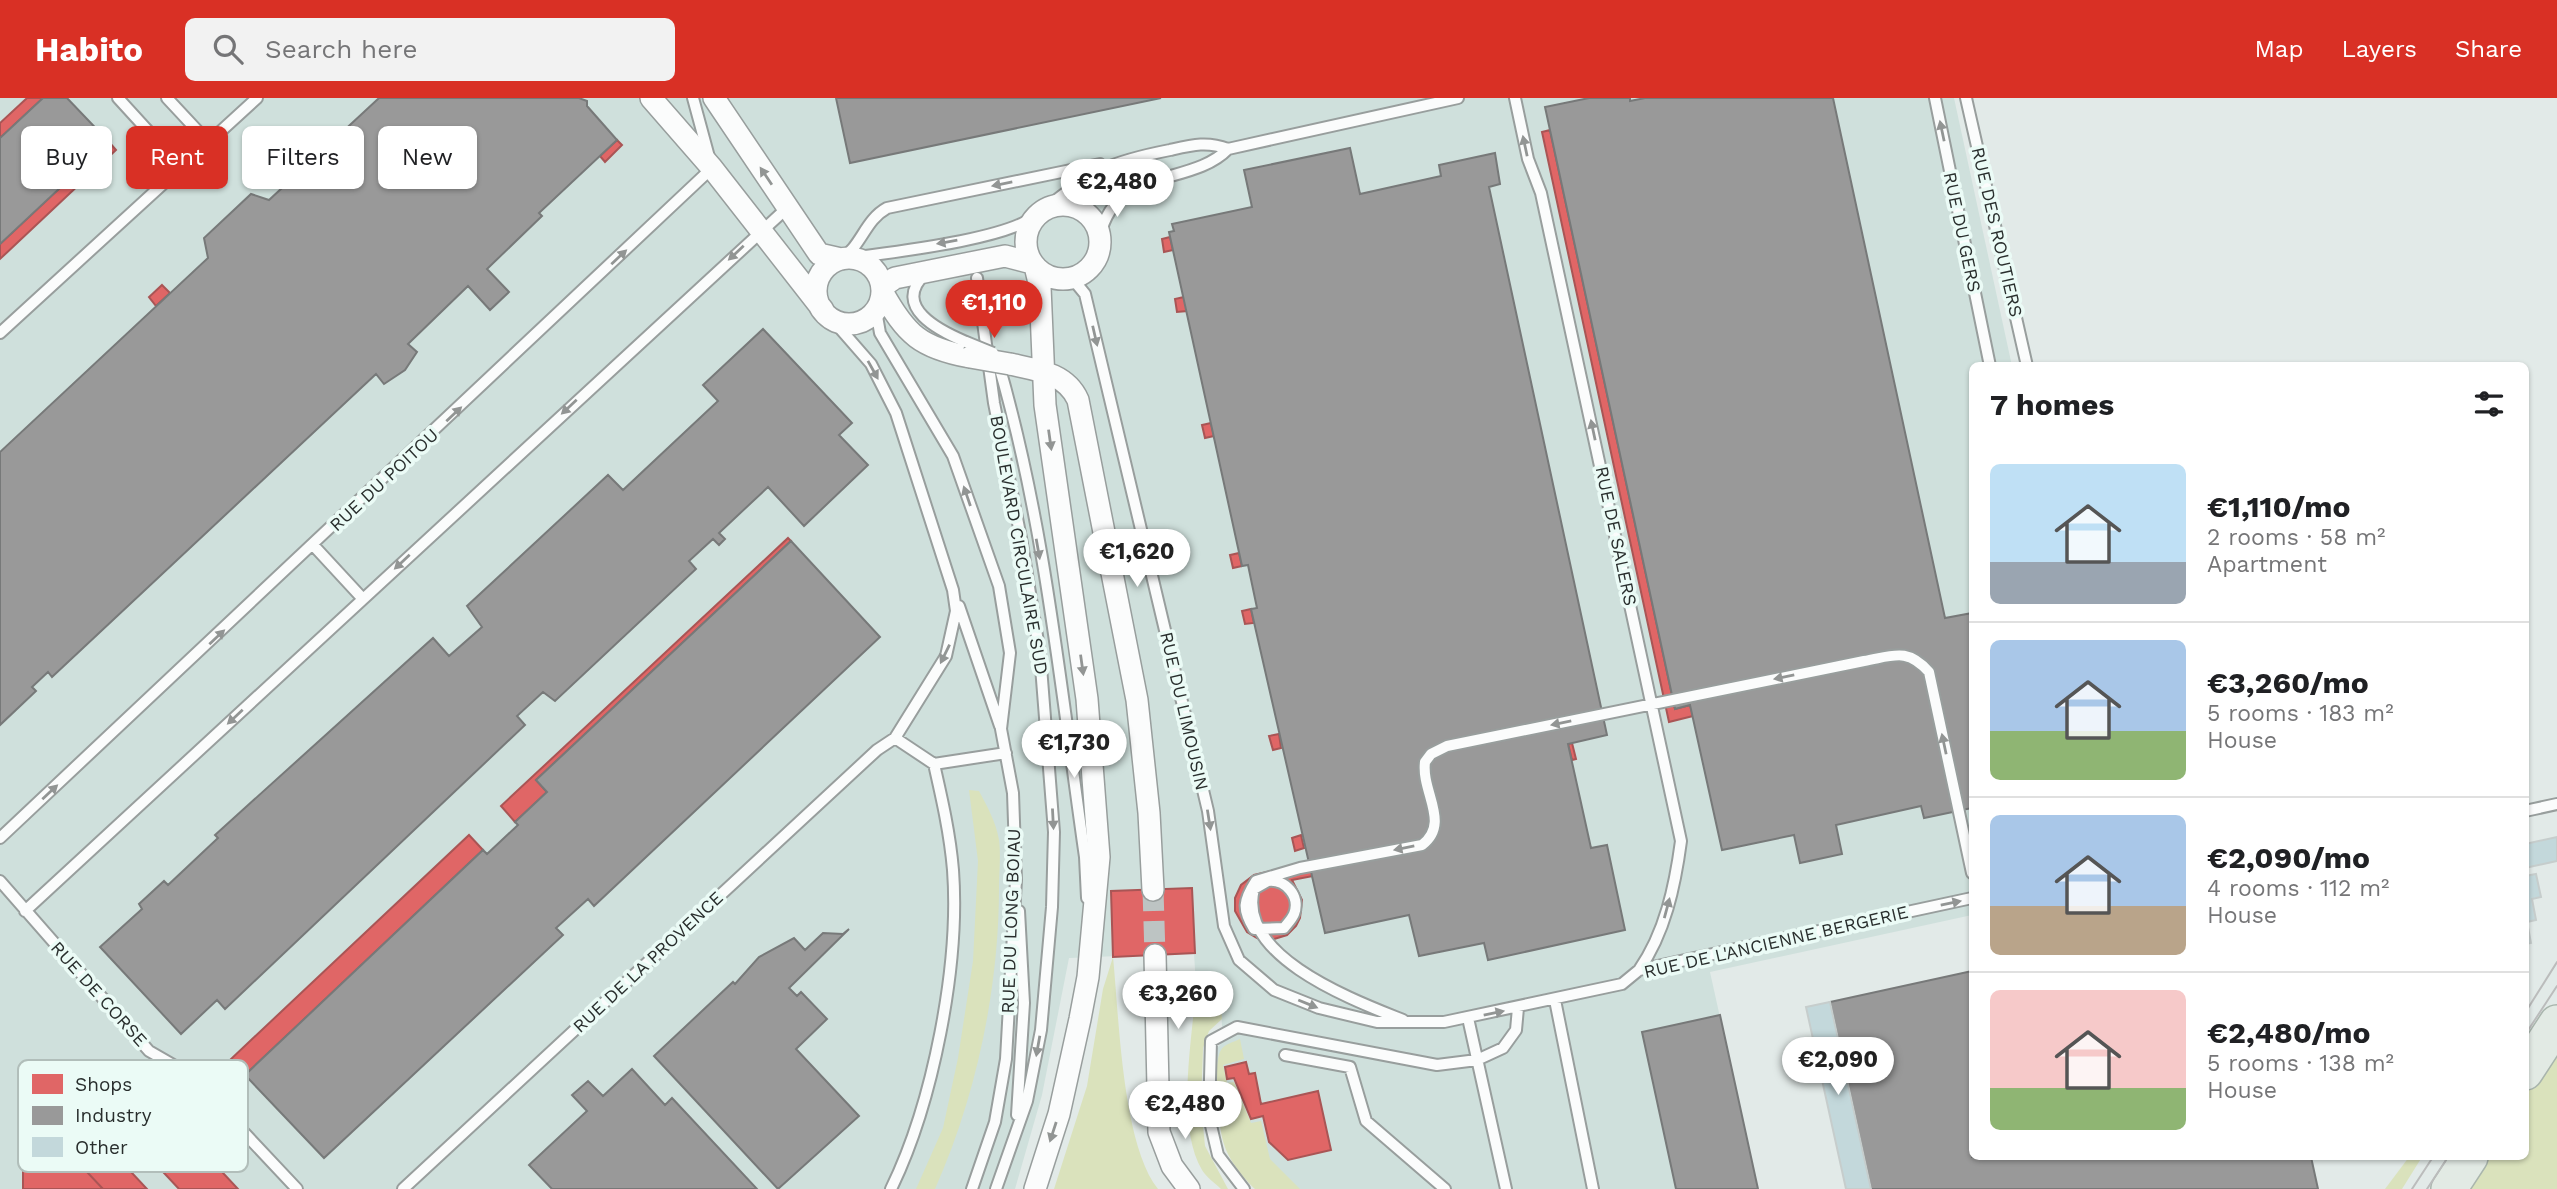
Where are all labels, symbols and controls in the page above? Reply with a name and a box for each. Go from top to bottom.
search box [185,18,675,81]
text: Habito [35,30,143,69]
icon: search [209,30,247,68]
text: Search here [265,34,417,64]
text: Map [2255,35,2303,63]
text: Layers [2341,35,2417,63]
text: Share [2455,35,2522,63]
one-way arrow [1936,120,1947,142]
chip: Buy [21,126,112,189]
chip: Rent [126,126,228,189]
chip: Filters [242,126,364,189]
chip: New [378,126,477,189]
one-way arrow [1520,135,1531,157]
street label: RUE DES ROUTIERS [1968,145,2027,319]
pin: €2,480 [1060,159,1174,219]
one-way arrow [760,166,773,185]
text: €2,480 [1077,168,1157,195]
street label: RUE DU GERS [1940,170,1985,294]
one-way arrow [991,179,1013,190]
one-way arrow [936,237,958,248]
one-way arrow [728,244,745,260]
one-way arrow [610,250,627,266]
pin: €1,110 [937,280,1051,340]
text: €1,110 [961,289,1027,316]
one-way arrow [1090,325,1101,347]
one-way arrow [867,360,879,379]
icon: filters [2470,385,2508,423]
text: 7 homes [1990,387,2114,422]
one-way arrow [561,399,578,415]
one-way arrow [445,405,462,422]
street label: BOULEVARD CIRCULAIRE SUD [986,413,1053,676]
one-way arrow [1587,419,1598,441]
street label: RUE DU POITOU [325,424,442,535]
one-way arrow [1045,429,1056,451]
street label: RUE DE SALERS [1591,464,1642,608]
one-way arrow [961,485,972,506]
text: €1,110/mo [2207,489,2350,524]
icon: home [2046,492,2130,576]
text: 2 rooms · 58 m² [2207,524,2386,551]
pin: €1,620 [1080,530,1194,589]
one-way arrow [1033,538,1044,560]
text: €1,620 [1099,538,1175,565]
text: Apartment [2207,551,2327,578]
one-way arrow [394,554,411,570]
one-way arrow [208,629,225,645]
street label: RUE DU LIMOUSIN [1156,630,1213,792]
one-way arrow [940,644,951,664]
one-way arrow [1076,654,1087,676]
text: €3,260/mo [2207,665,2369,700]
icon: home [2046,668,2130,752]
one-way arrow [1773,672,1795,683]
text: 5 rooms · 183 m² [2207,700,2394,727]
one-way arrow [227,708,244,725]
one-way arrow [1550,718,1572,729]
pin: €1,730 [1017,720,1131,780]
text: House [2207,727,2277,754]
text: €1,730 [1038,729,1110,756]
one-way arrow [1938,733,1949,755]
one-way arrow [41,784,58,800]
one-way arrow [1048,809,1059,831]
one-way arrow [1204,809,1215,831]
street label: RUE DU LONG BOIAU [997,828,1024,1014]
text: €2,090/mo [2207,840,2370,875]
one-way arrow [1393,843,1415,854]
icon: home [2046,843,2130,927]
text: 4 rooms · 112 m² [2207,875,2389,902]
street label: RUE DE LA PROVENCE [568,887,727,1037]
one-way arrow [1662,897,1673,919]
one-way arrow [1940,897,1962,908]
street label: RUE DE L'ANCIENNE BERGERIE [1642,901,1910,982]
text: House [2207,902,2277,929]
street label: RUE DE CORSE [47,937,152,1050]
pin: €3,260 [1121,972,1235,1031]
text: €3,260 [1138,980,1218,1007]
one-way arrow [1298,998,1319,1009]
one-way arrow [1483,1007,1505,1018]
text: €2,480/mo [2207,1015,2371,1050]
icon: home [2046,1018,2130,1102]
one-way arrow [1032,1035,1043,1057]
pin: €2,090 [1781,1038,1895,1097]
text: €2,090 [1798,1046,1878,1073]
text: 5 rooms · 138 m² [2207,1050,2394,1077]
legend [18,1060,248,1172]
text: Shops [75,1073,132,1096]
text: House [2207,1077,2277,1104]
pin: €2,480 [1128,1082,1242,1141]
text: €2,480 [1145,1090,1225,1117]
text: Industry [75,1104,152,1127]
one-way arrow [1047,1122,1057,1143]
text: Other [75,1136,128,1159]

